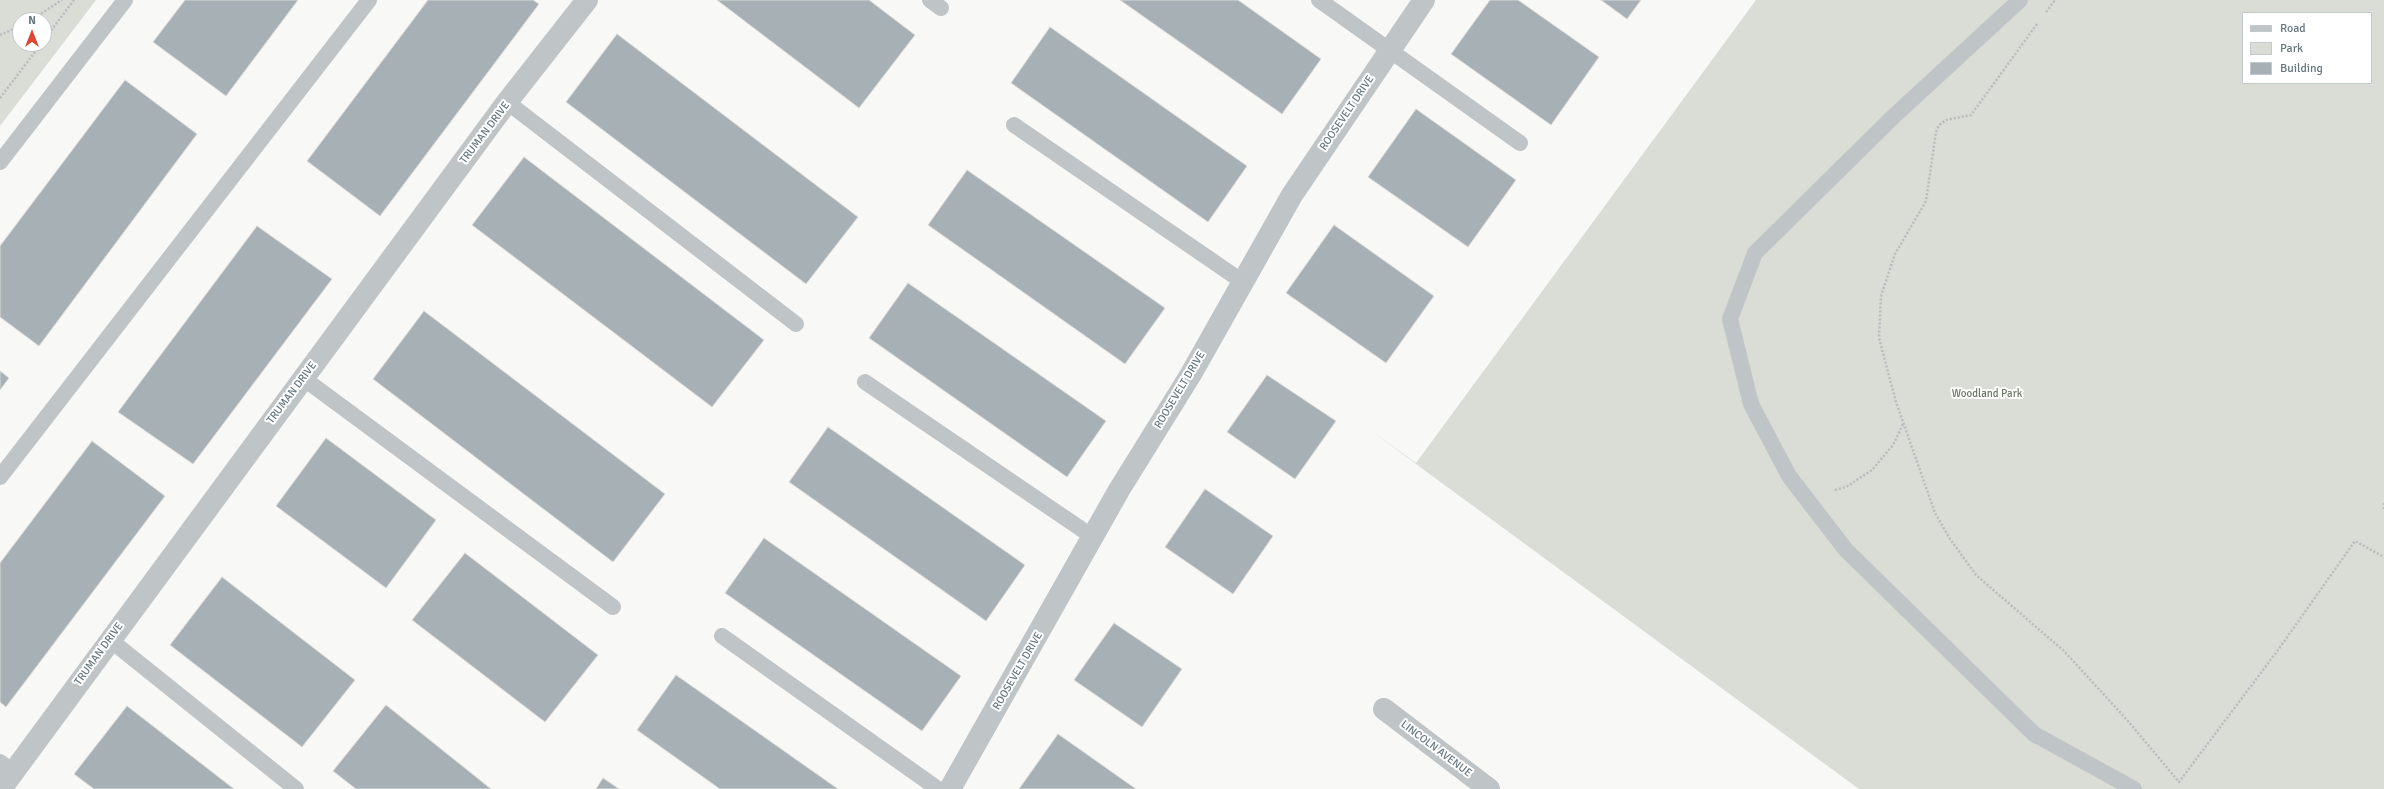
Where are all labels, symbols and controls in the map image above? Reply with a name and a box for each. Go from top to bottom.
north arrow [12,12,52,52]
legend [2242,12,2372,84]
text: N [28,14,36,27]
text: Road [2280,21,2306,36]
text: Park [2280,41,2303,56]
text: Building [2280,61,2323,76]
street label: ROOSEVELT DRIVE [1317,73,1377,153]
street label: TRUMAN DRIVE [457,99,513,167]
street label: ROOSEVELT DRIVE [1152,349,1208,431]
street label: TRUMAN DRIVE [264,359,320,427]
park label: Woodland Park [1952,387,2022,401]
street label: TRUMAN DRIVE [72,620,126,688]
street label: ROOSEVELT DRIVE [990,630,1046,712]
street label: LINCOLN AVENUE [1398,718,1474,780]

